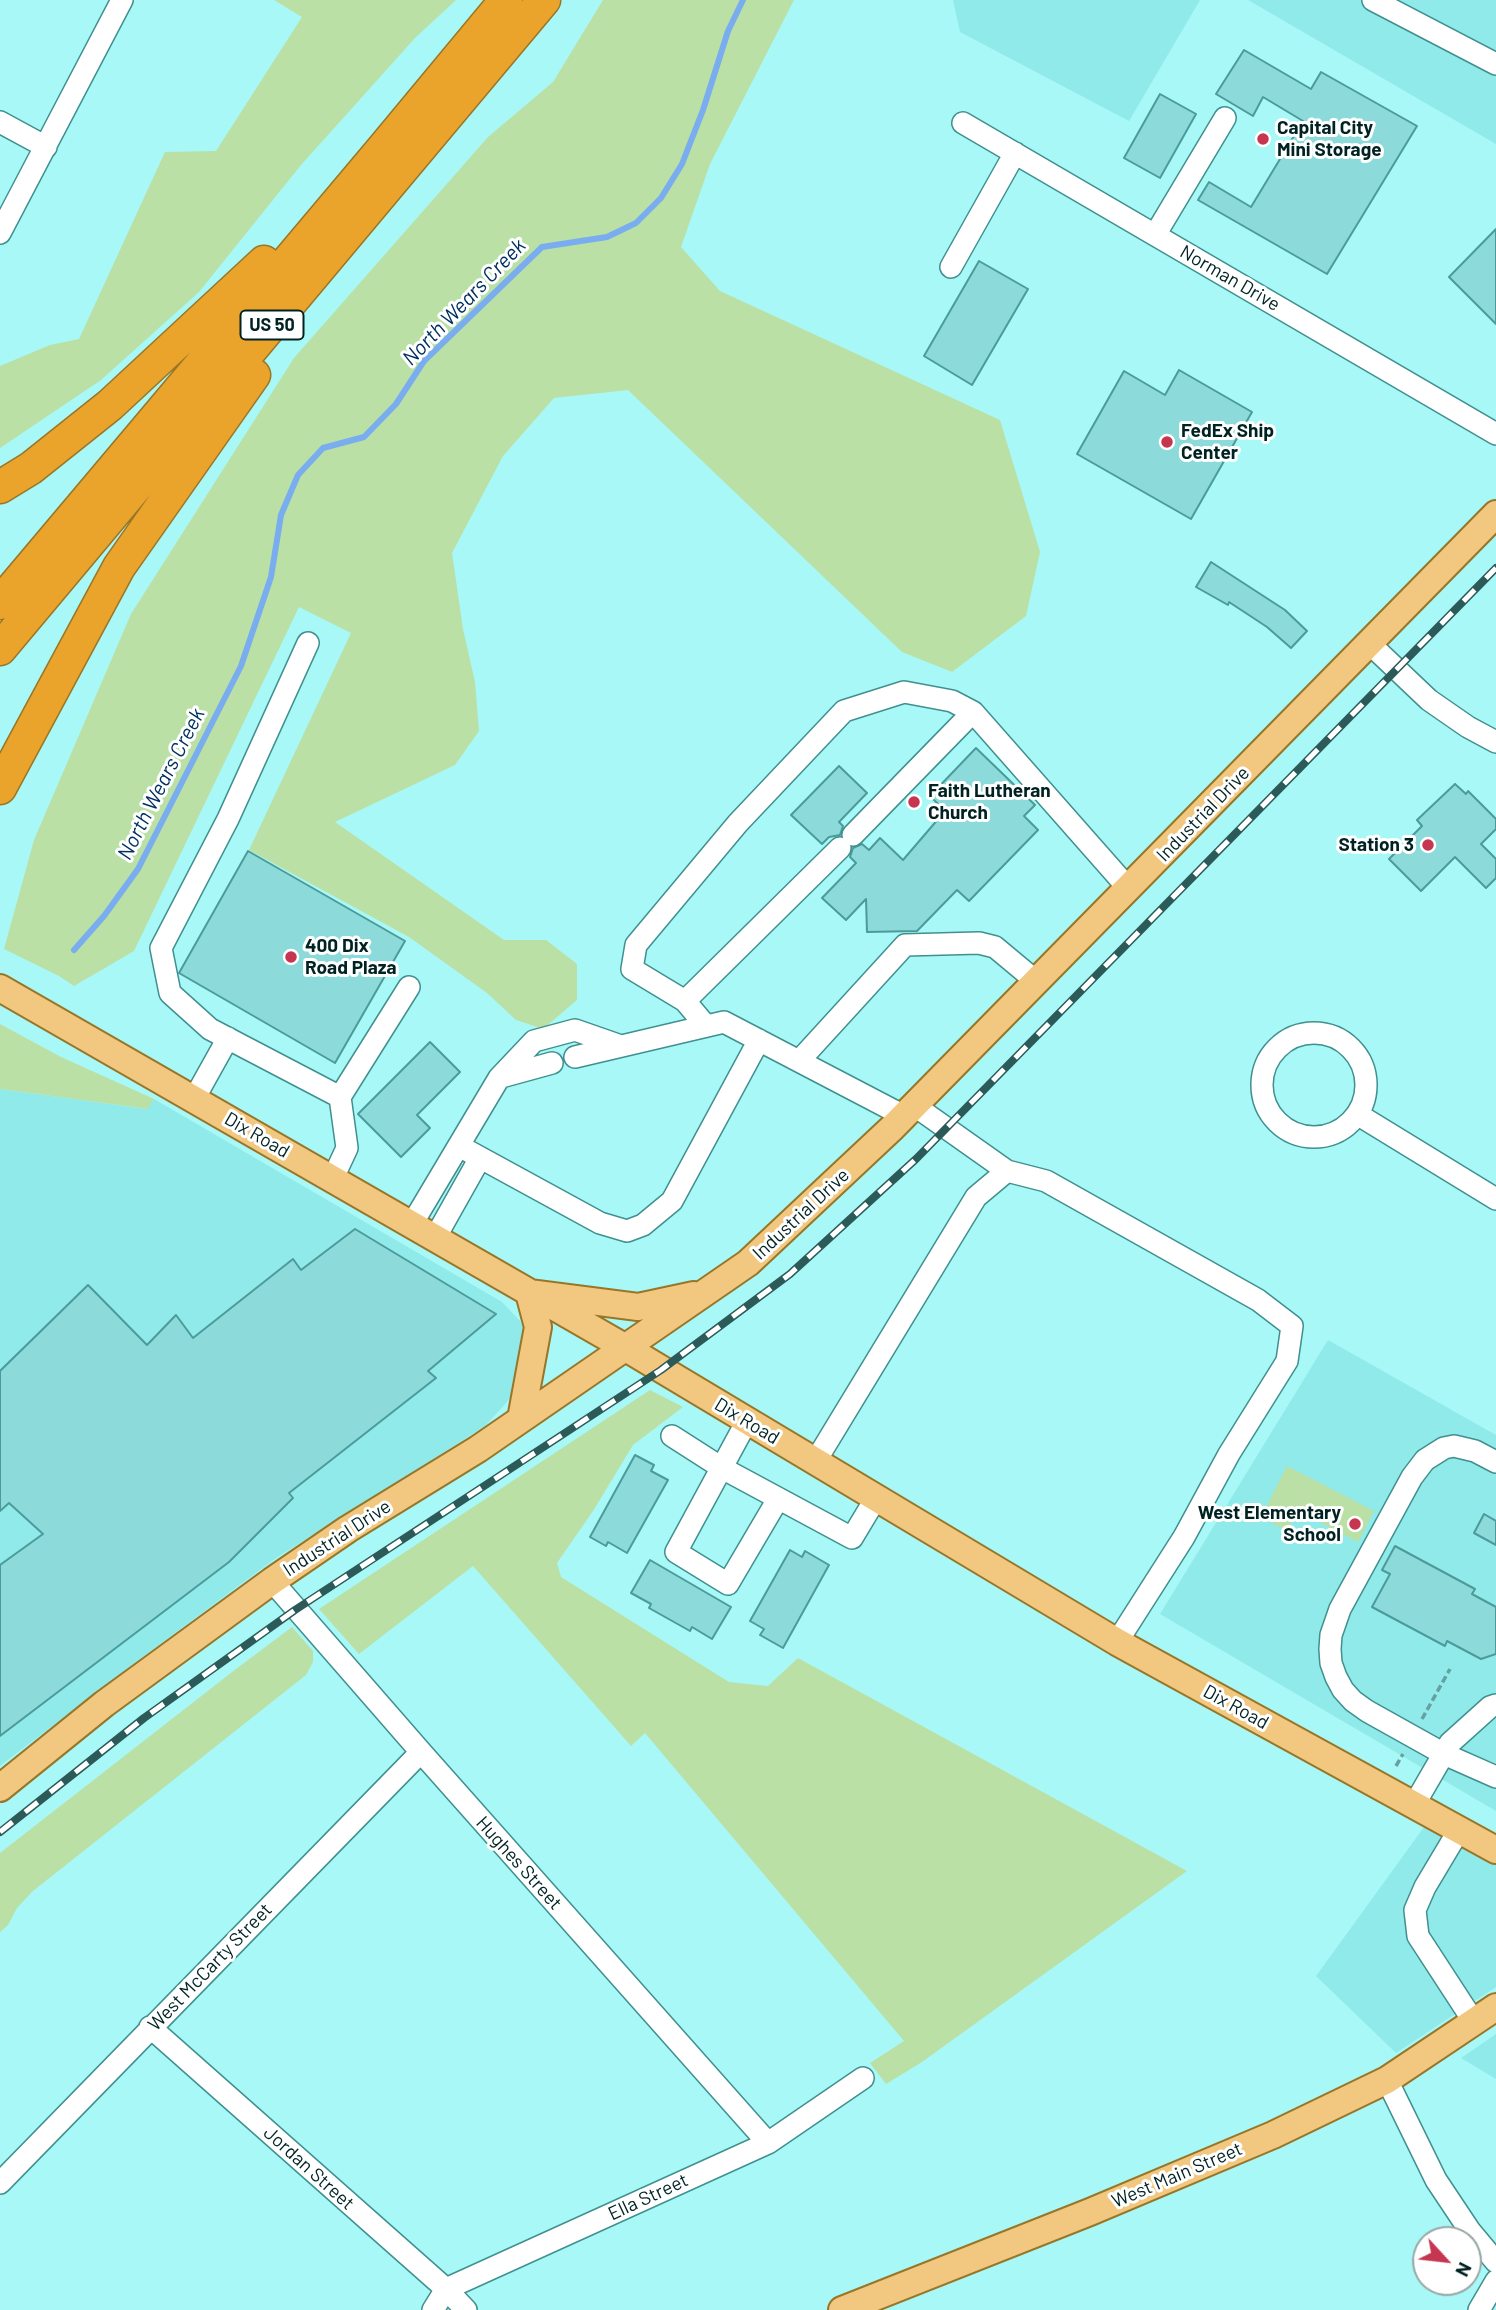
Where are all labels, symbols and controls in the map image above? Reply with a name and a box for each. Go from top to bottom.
place label: Capital City Mini Storage [1277,117,1382,161]
marker: Capital City Mini Storage [1255,131,1271,147]
water label: North Wears Creek [397,233,531,371]
street label: Norman Drive [1176,240,1284,316]
road number: US 50 [240,310,304,340]
place label: FedEx Ship Center [1181,420,1274,464]
marker: FedEx Ship Center [1159,434,1175,450]
water label: North Wears Creek [112,704,210,864]
street label: Industrial Drive [1152,762,1254,866]
place label: Faith Lutheran Church [928,780,1051,824]
marker: Faith Lutheran Church [906,794,922,810]
place label: Station 3 [1339,834,1414,856]
marker: Station 3 [1420,837,1436,853]
place label: 400 Dix Road Plaza [305,935,396,979]
marker: 400 Dix Road Plaza [283,949,299,965]
street label: Dix Road [220,1107,294,1163]
street label: Industrial Drive [748,1164,854,1264]
street label: Dix Road [711,1393,783,1449]
street label: Industrial Drive [279,1495,395,1581]
place label: West Elementary School [1198,1502,1341,1546]
marker: West Elementary School [1347,1516,1363,1532]
street label: Dix Road [1199,1680,1273,1734]
street label: Hughes Street [471,1812,567,1914]
street label: West McCarty Street [143,1898,277,2036]
street label: Jordan Street [259,2121,359,2215]
street label: West Main Street [1108,2137,1246,2213]
street label: Ella Street [604,2169,692,2225]
north arrow [1412,2226,1482,2296]
text: N [1451,2259,1477,2281]

